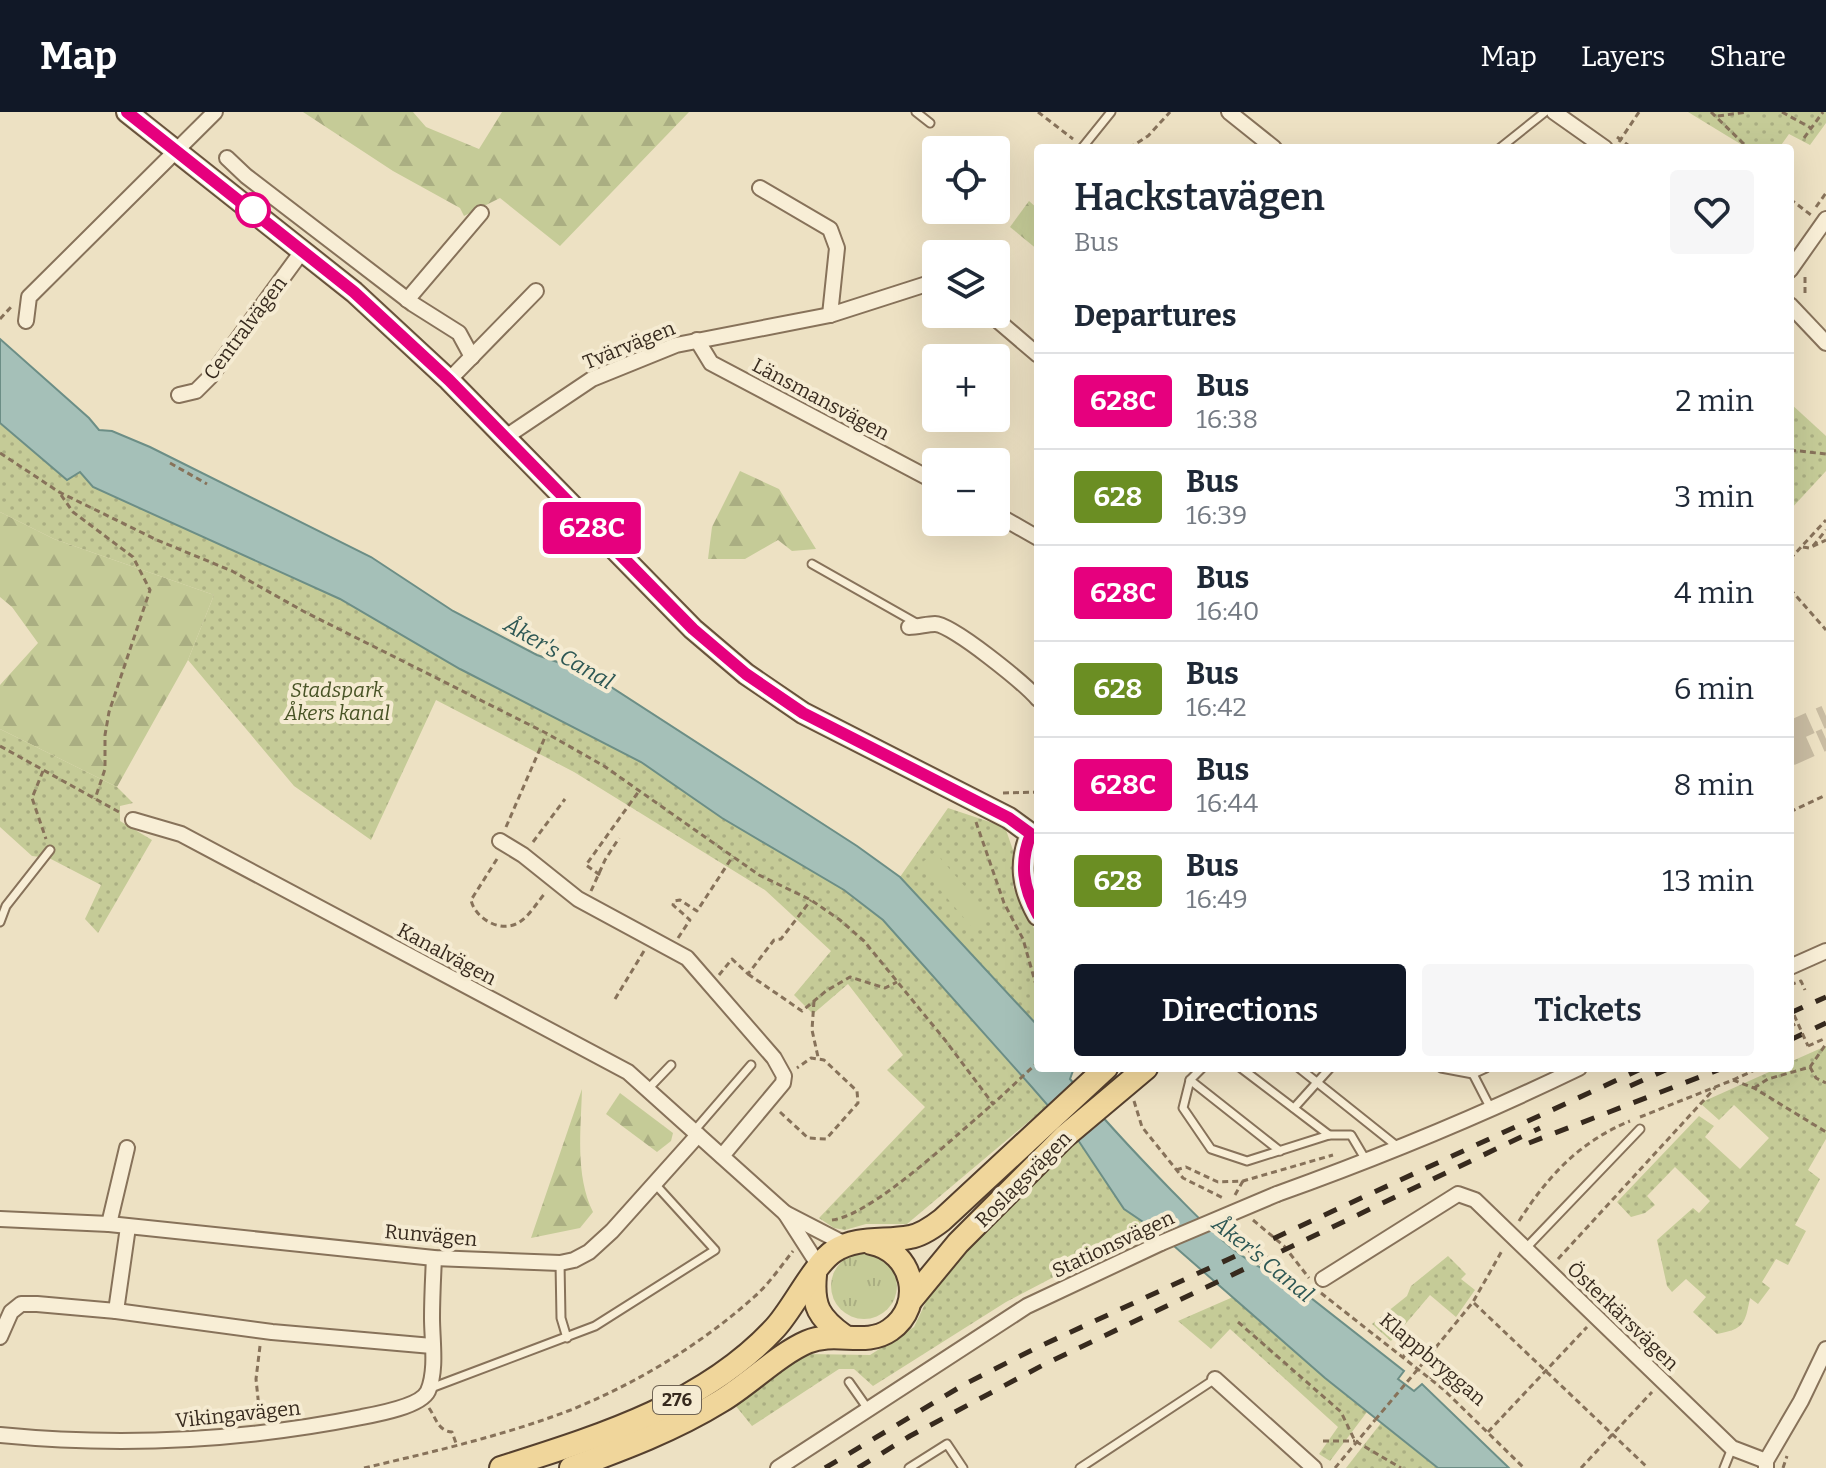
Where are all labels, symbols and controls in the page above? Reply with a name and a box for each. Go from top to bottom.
text: Map [40,33,117,79]
text: Map [1480,40,1537,73]
text: Layers [1581,40,1665,73]
text: Share [1709,40,1786,73]
map controls [922,136,1010,536]
button: locate [922,136,1010,224]
button: heart [1670,170,1754,254]
text: Hackstavägen [1074,174,1325,220]
unlabelled marker [236,193,270,227]
text: Bus [1074,227,1119,258]
button: layers [922,240,1010,328]
street label: Centralvägen [198,271,292,384]
text: Departures [1074,298,1237,334]
street label: Tvärvägen [580,316,679,374]
button: + [922,344,1010,432]
street label: Länsmansvägen [748,353,894,445]
text: Bus [1196,368,1249,404]
text: 2 min [1675,383,1754,419]
text: 628C [1090,384,1156,417]
text: 16:38 [1196,404,1258,435]
button: − [922,448,1010,536]
text: Bus [1186,464,1239,500]
text: 3 min [1674,479,1754,515]
text: 628 [1094,480,1142,513]
text: 16:39 [1186,500,1247,531]
line badge: 628C [536,502,648,554]
text: 628C [559,511,625,544]
text: Bus [1196,560,1249,596]
text: 4 min [1674,575,1754,611]
text: 628C [1090,576,1156,609]
text: 16:40 [1196,596,1259,627]
water label: Åker's Canal [499,610,619,695]
text: Bus [1186,656,1239,692]
text: 6 min [1674,671,1754,707]
text: 628 [1094,672,1142,705]
park label: Stadspark Åkers kanal [283,678,390,725]
text: 16:42 [1186,692,1247,723]
text: Bus [1196,752,1249,788]
text: 8 min [1673,767,1754,803]
text: 628C [1090,768,1156,801]
text: 16:44 [1196,788,1258,819]
text: Bus [1186,848,1239,884]
text: 13 min [1662,863,1754,899]
text: 628 [1094,864,1142,897]
text: 16:49 [1186,884,1248,915]
street label: Kanalvägen [393,918,501,990]
button: Directions [1074,964,1406,1056]
button: Tickets [1422,964,1754,1056]
street label: Roslagsvägen [970,1126,1076,1232]
street label: Stationsvägen [1048,1205,1178,1283]
water label: Åker's Canal [1206,1209,1319,1308]
street label: Runvägen [384,1219,479,1251]
street label: Österkärsvägen [1562,1257,1684,1376]
street label: Klappbryggan [1375,1308,1491,1411]
road number: 276 [653,1386,701,1414]
street label: Vikingavägen [174,1395,302,1432]

